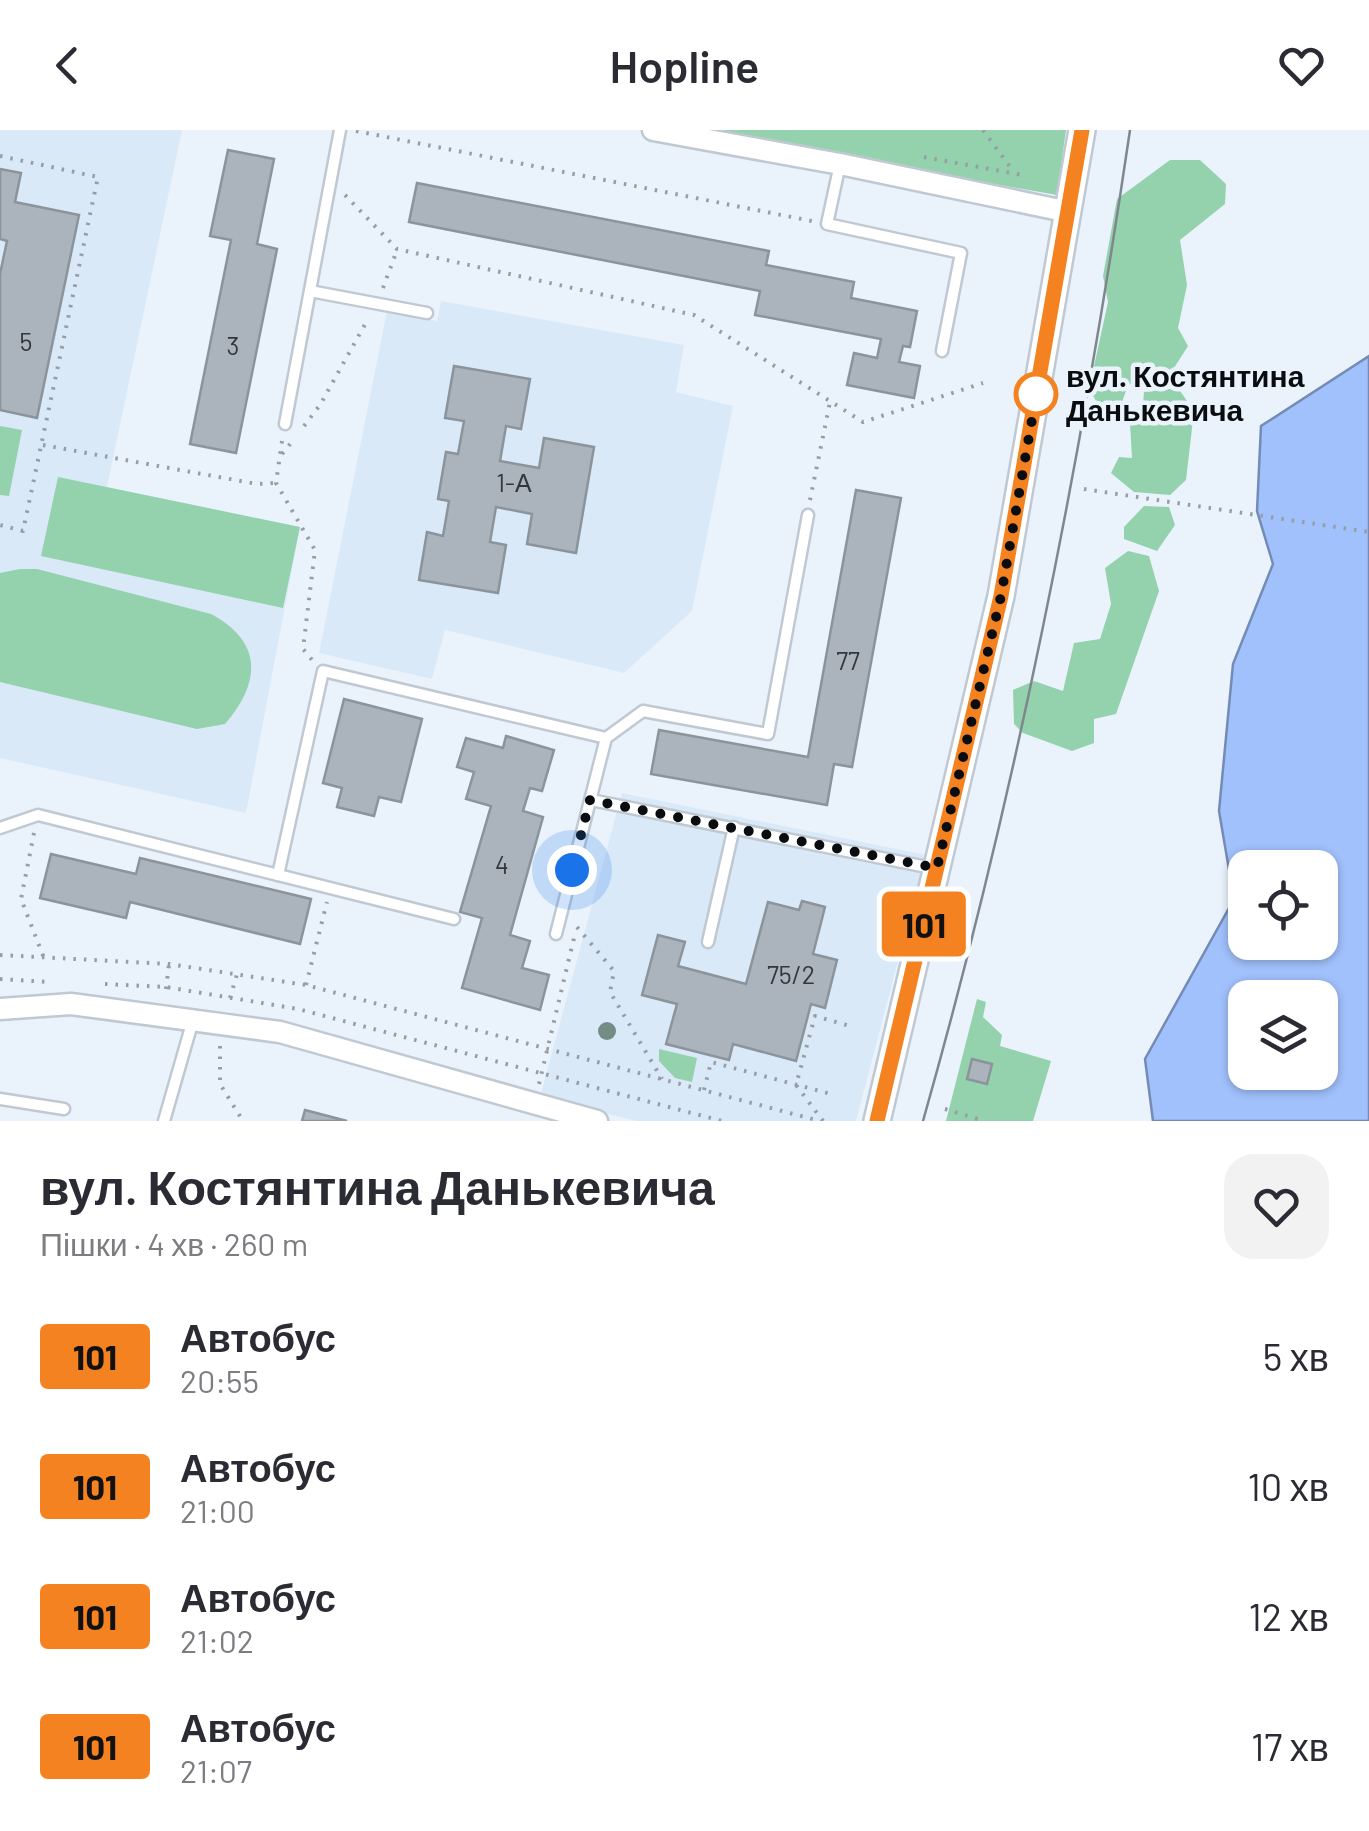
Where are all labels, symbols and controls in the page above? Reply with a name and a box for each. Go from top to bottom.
icon: back [40,38,95,93]
text: Hopline [610,38,759,92]
icon: heart [1274,38,1329,93]
house number: 5 [20,326,32,356]
house number: 3 [227,330,239,360]
place label: вул. Костянтина Данькевича [1066,357,1305,427]
marker: вул. Костянтина Данькевича [1015,373,1057,415]
house number: 1-А [496,467,532,497]
house number: 77 [836,645,860,675]
your location [547,845,597,895]
house number: 4 [495,849,509,879]
map controls [1228,850,1338,1090]
button: locate [1228,850,1338,960]
line badge: 101 [866,892,982,956]
text: 101 [902,903,946,945]
house number: 75/2 [767,959,815,989]
button: layers [1228,980,1338,1090]
button: heart [1224,1154,1329,1259]
text: вул. Костянтина Данькевича [40,1157,715,1215]
text: Пішки · 4 хв · 260 m [40,1224,308,1262]
text: Автобус [180,1314,336,1360]
text: 5 хв [1263,1333,1329,1379]
text: 101 [73,1335,117,1377]
text: 20:55 [180,1361,259,1399]
text: Автобус [180,1444,336,1490]
text: 10 хв [1247,1463,1329,1509]
text: 101 [73,1465,117,1507]
text: 21:00 [180,1491,255,1529]
text: Автобус [180,1574,336,1620]
text: 12 хв [1249,1593,1329,1639]
text: 101 [73,1595,117,1637]
text: 21:02 [180,1621,254,1659]
text: Автобус [180,1704,336,1750]
text: 17 хв [1251,1723,1329,1769]
text: 101 [73,1725,117,1767]
text: 21:07 [180,1751,252,1789]

